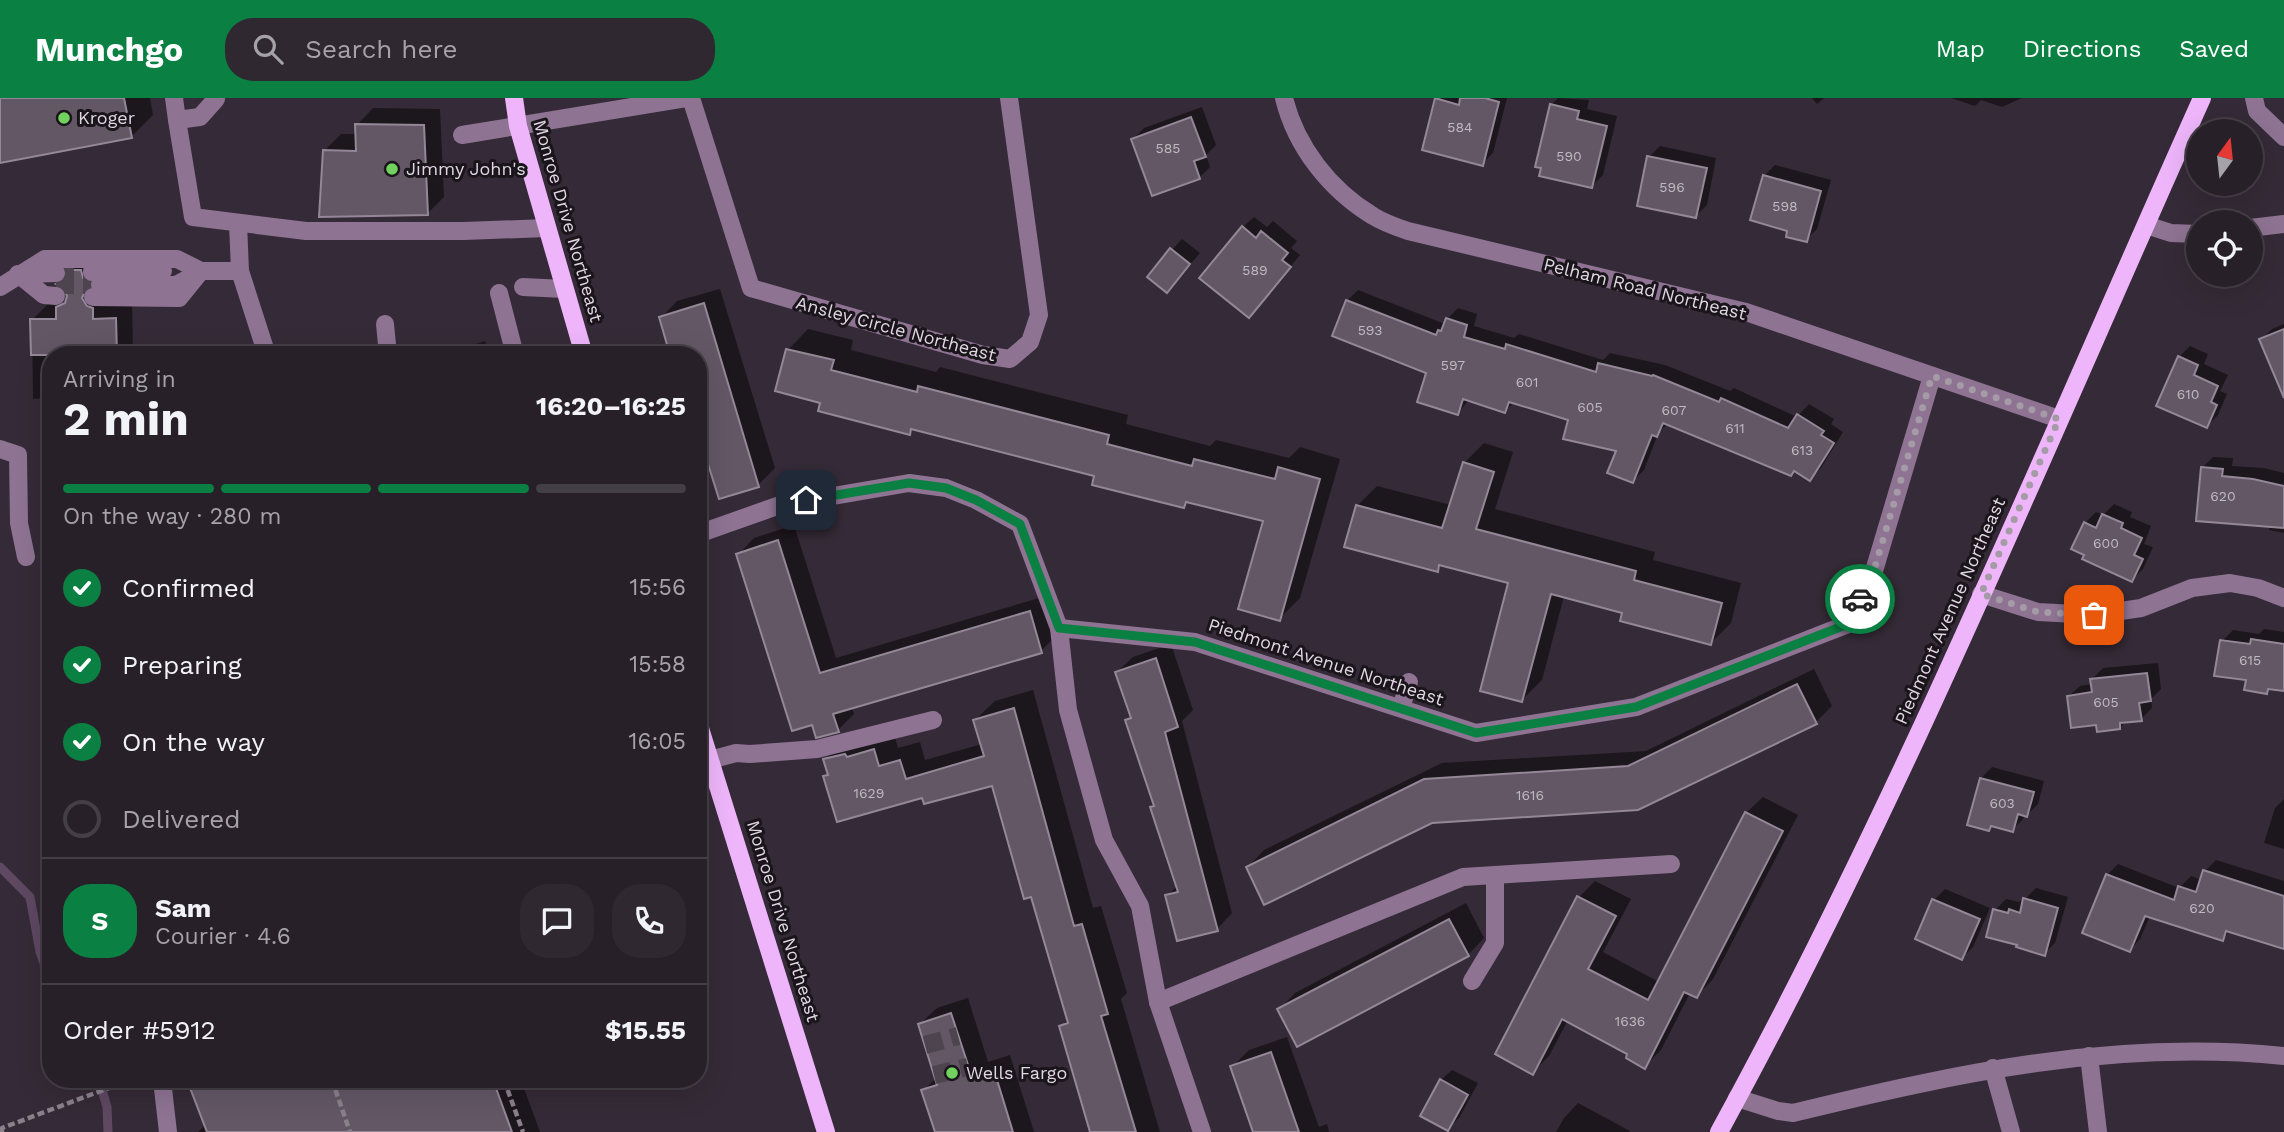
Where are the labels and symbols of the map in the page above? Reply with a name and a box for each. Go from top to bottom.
place label: Kroger [78,107,135,128]
marker: Kroger [56,110,72,126]
street label: Monroe Drive Northeast [530,117,608,325]
house number: 584 [1447,119,1473,135]
north arrow [2186,119,2263,196]
house number: 585 [1156,140,1180,156]
house number: 590 [1556,148,1582,164]
place label: Jimmy John's [406,158,526,179]
marker: Jimmy John's [384,161,400,177]
house number: 596 [1659,179,1685,195]
house number: 598 [1772,198,1798,214]
street label: Pelham Road Northeast [1541,253,1749,324]
house number: 589 [1242,262,1268,278]
street label: Ansley Circle Northeast [794,292,999,365]
house number: 593 [1358,322,1382,338]
house number: 597 [1441,357,1465,373]
house number: 601 [1516,374,1538,390]
house number: 610 [2177,386,2199,402]
house number: 605 [1577,399,1603,415]
house number: 607 [1662,402,1687,418]
house number: 611 [1725,420,1745,436]
house number: 613 [1791,442,1813,458]
pin [776,470,836,530]
house number: 620 [2210,488,2236,504]
street label: Piedmont Avenue Northeast [1890,494,2009,727]
house number: 600 [2093,535,2119,551]
courier [1825,564,1895,634]
pin [2064,585,2124,645]
street label: Piedmont Avenue Northeast [1206,614,1447,710]
house number: 615 [2239,652,2261,668]
house number: 605 [2093,694,2119,710]
house number: 1629 [854,785,884,801]
house number: 1616 [1516,787,1544,803]
house number: 603 [1989,795,2015,811]
street label: Monroe Drive Northeast [743,818,824,1024]
house number: 620 [2189,900,2215,916]
house number: 1636 [1615,1013,1645,1029]
place label: Wells Fargo [966,1062,1067,1083]
marker: Wells Fargo [944,1065,960,1081]

